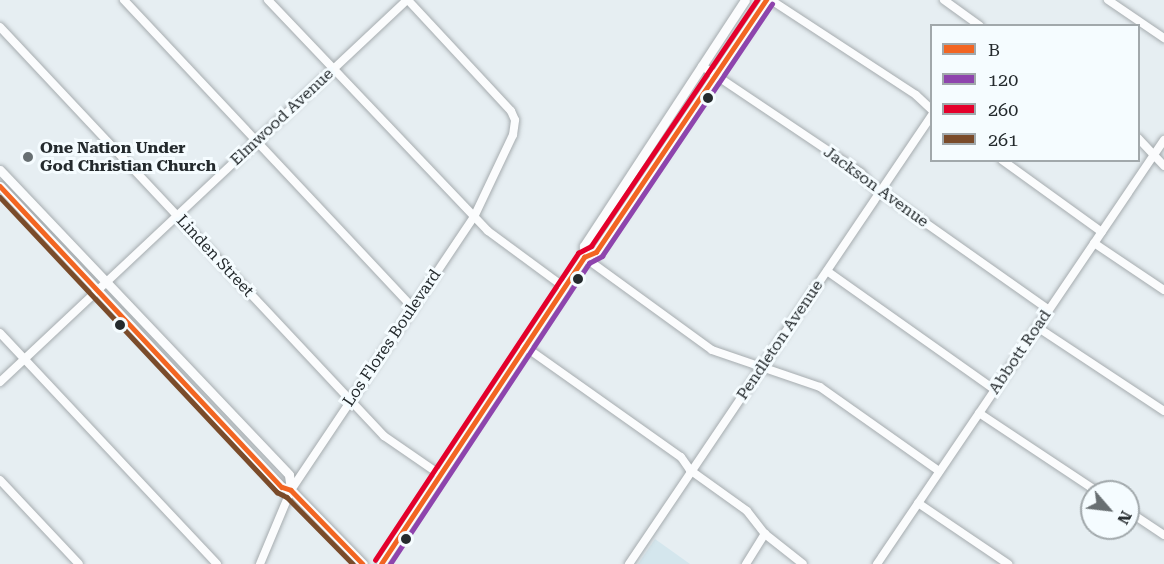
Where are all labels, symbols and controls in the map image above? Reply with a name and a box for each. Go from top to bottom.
legend [930,24,1140,162]
text: B [988,39,1000,60]
street label: Elmwood Avenue [227,64,337,170]
text: 120 [988,69,1018,90]
unlabelled marker [702,92,714,104]
text: 260 [988,99,1018,120]
text: 261 [988,129,1018,150]
place label: One Nation Under God Christian Church [40,138,216,176]
street label: Jackson Avenue [820,142,932,232]
marker: One Nation Under God Christian Church [21,150,35,164]
street label: Linden Street [172,211,258,301]
street label: Los Flores Boulevard [339,266,445,410]
unlabelled marker [572,273,584,285]
street label: Pendleton Avenue [733,276,827,404]
street label: Abbott Road [985,306,1055,398]
unlabelled marker [114,319,126,331]
north arrow [1080,480,1140,540]
text: N [1113,508,1136,528]
unlabelled marker [400,533,412,545]

